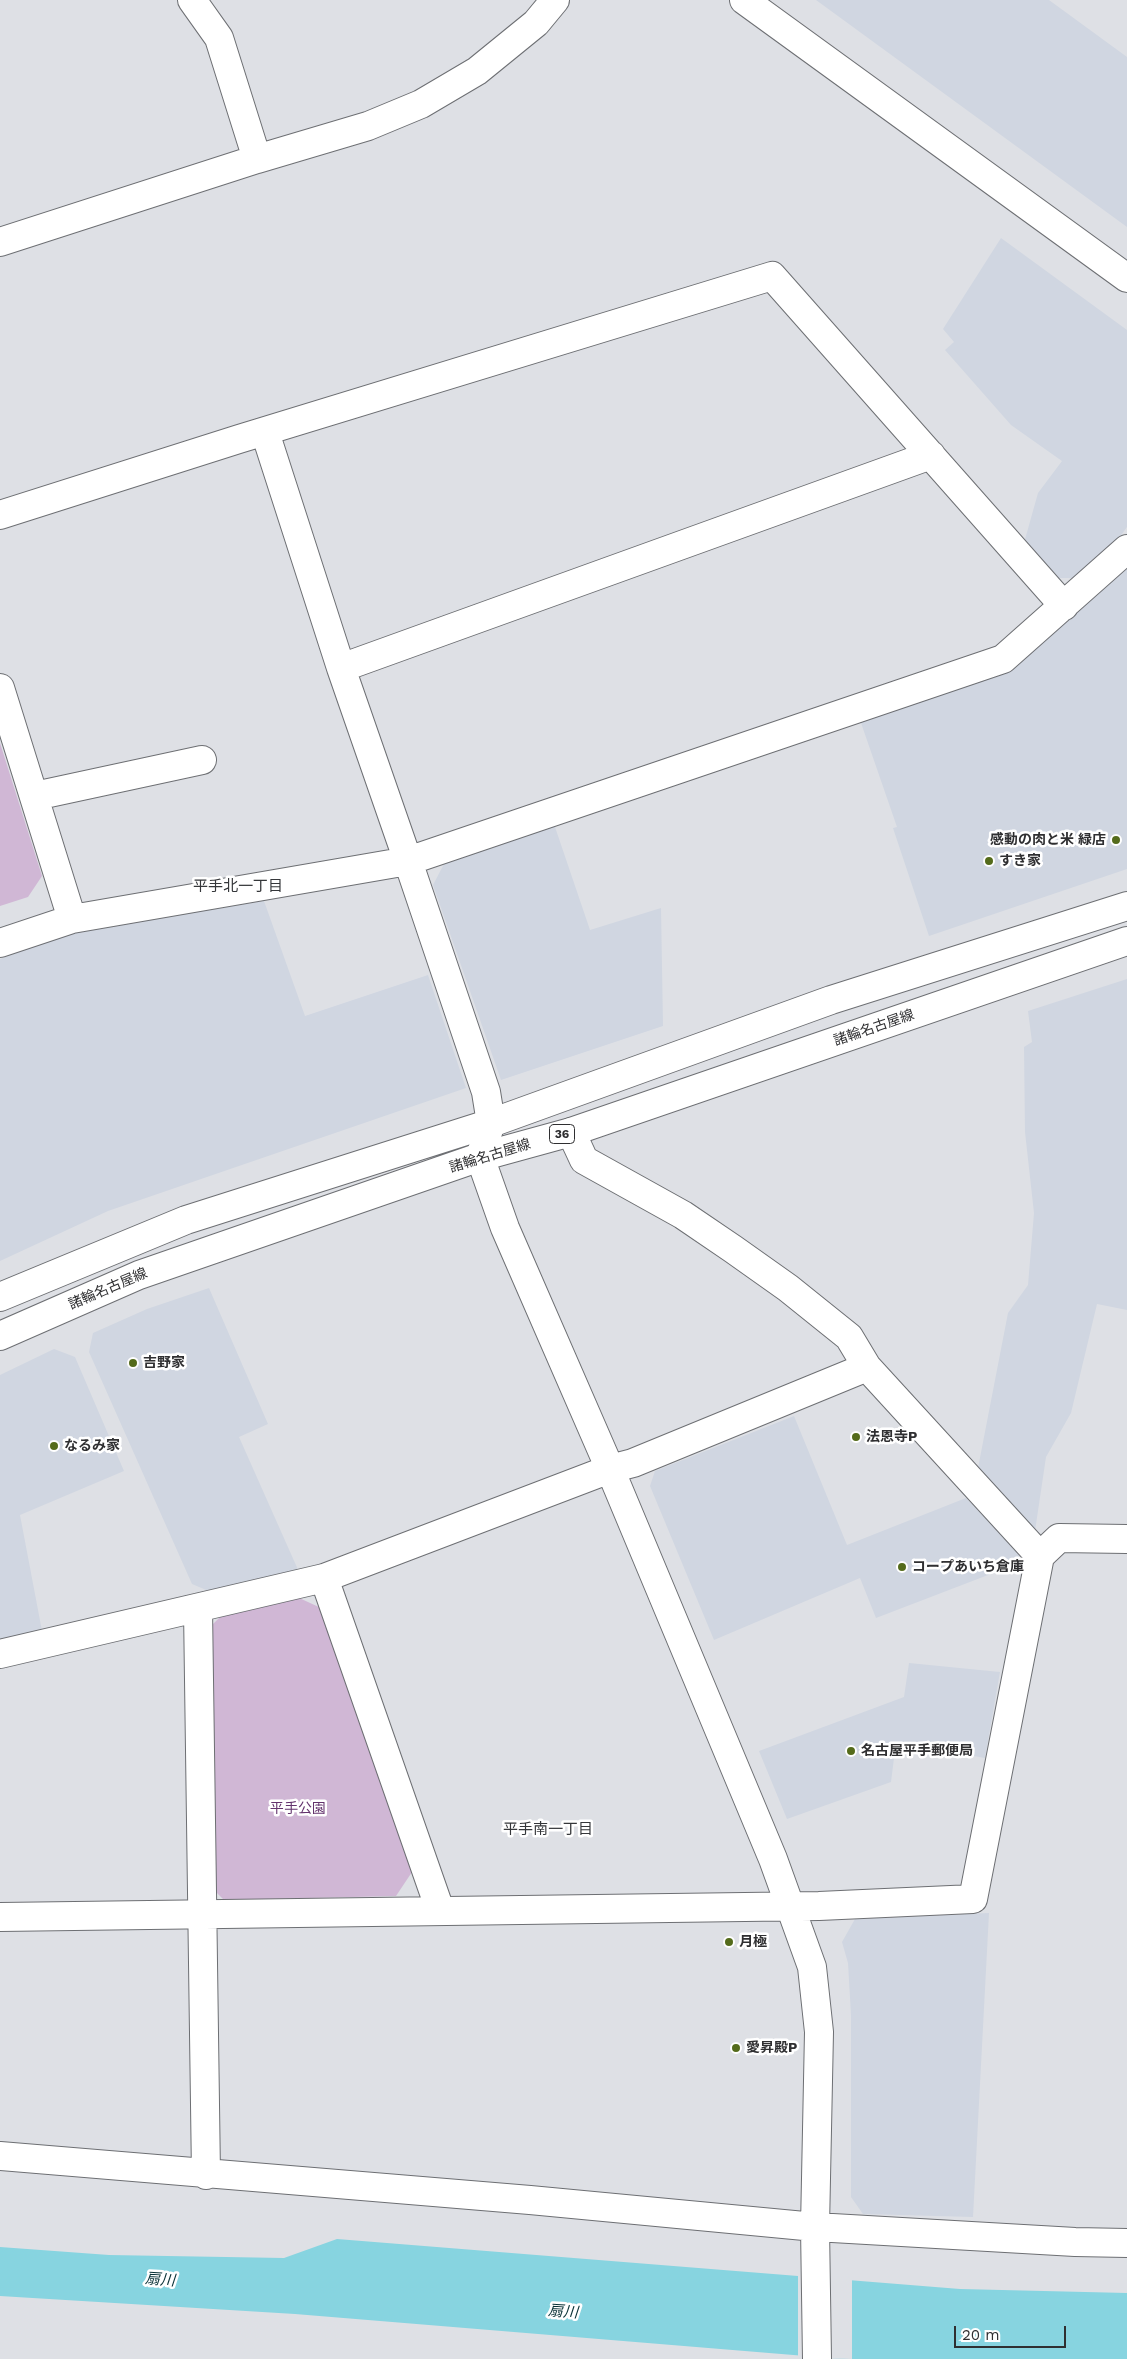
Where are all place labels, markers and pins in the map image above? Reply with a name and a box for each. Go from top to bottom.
place label: 感動の肉と米 緑店 [990,832,1106,848]
marker: 感動の肉と米 緑店 [1110,834,1122,846]
place label: すき家 [999,853,1041,869]
marker: すき家 [983,855,995,867]
place label: 吉野家 [143,1355,185,1371]
marker: 吉野家 [127,1357,139,1369]
place label: 法恩寺P [866,1429,917,1445]
marker: 法恩寺P [850,1431,862,1443]
place label: なるみ家 [64,1438,120,1454]
marker: なるみ家 [48,1440,60,1452]
place label: コープあいち倉庫 [912,1559,1024,1575]
marker: コープあいち倉庫 [896,1561,908,1573]
place label: 名古屋平手郵便局 [861,1743,973,1759]
marker: 名古屋平手郵便局 [845,1745,857,1757]
place label: 月極 [739,1934,767,1950]
marker: 月極 [723,1936,735,1948]
place label: 愛昇殿P [746,2040,797,2056]
marker: 愛昇殿P [730,2042,742,2054]

